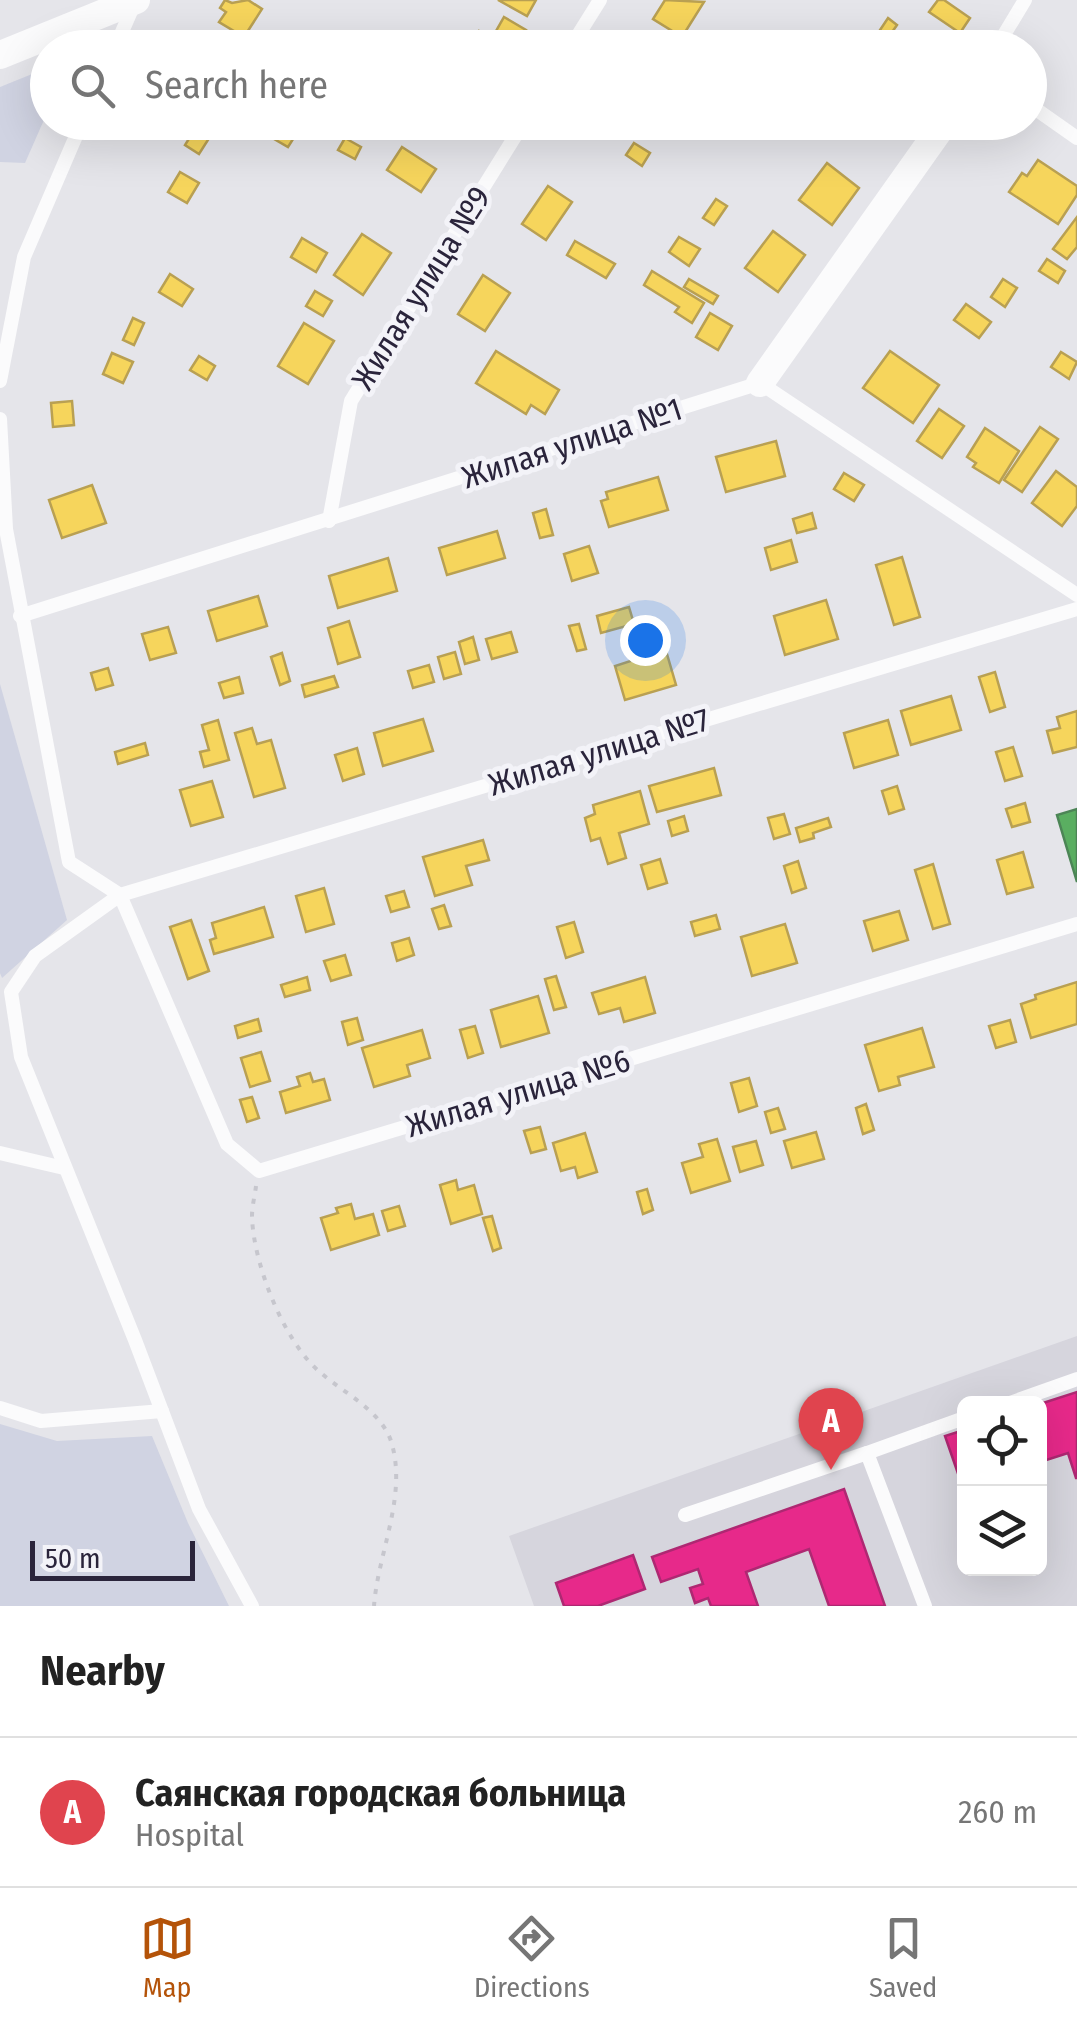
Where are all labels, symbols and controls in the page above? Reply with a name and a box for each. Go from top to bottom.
search box [30,30,1047,140]
icon: search [65,58,120,113]
text: Search here [145,62,328,108]
street label: Жилая улица №9 [343,180,499,396]
street label: Жилая улица №1 [457,390,687,496]
your location [620,615,671,666]
street label: Жилая улица №7 [484,700,714,804]
street label: Жилая улица №6 [401,1041,635,1145]
pin: A [798,1388,864,1470]
map controls [957,1396,1047,1576]
button: locate [957,1396,1047,1486]
button: layers [957,1486,1047,1576]
scale bar [30,1536,195,1580]
text: 50 m [45,1542,101,1575]
text: Nearby [40,1646,165,1696]
text: Саянская городская больница [135,1770,626,1816]
text: A [64,1793,81,1831]
text: 260 m [958,1793,1037,1831]
text: Hospital [135,1816,244,1854]
tab: Map [140,1911,195,2004]
tab: Directions [474,1911,590,2004]
tab: Saved [869,1911,937,2004]

